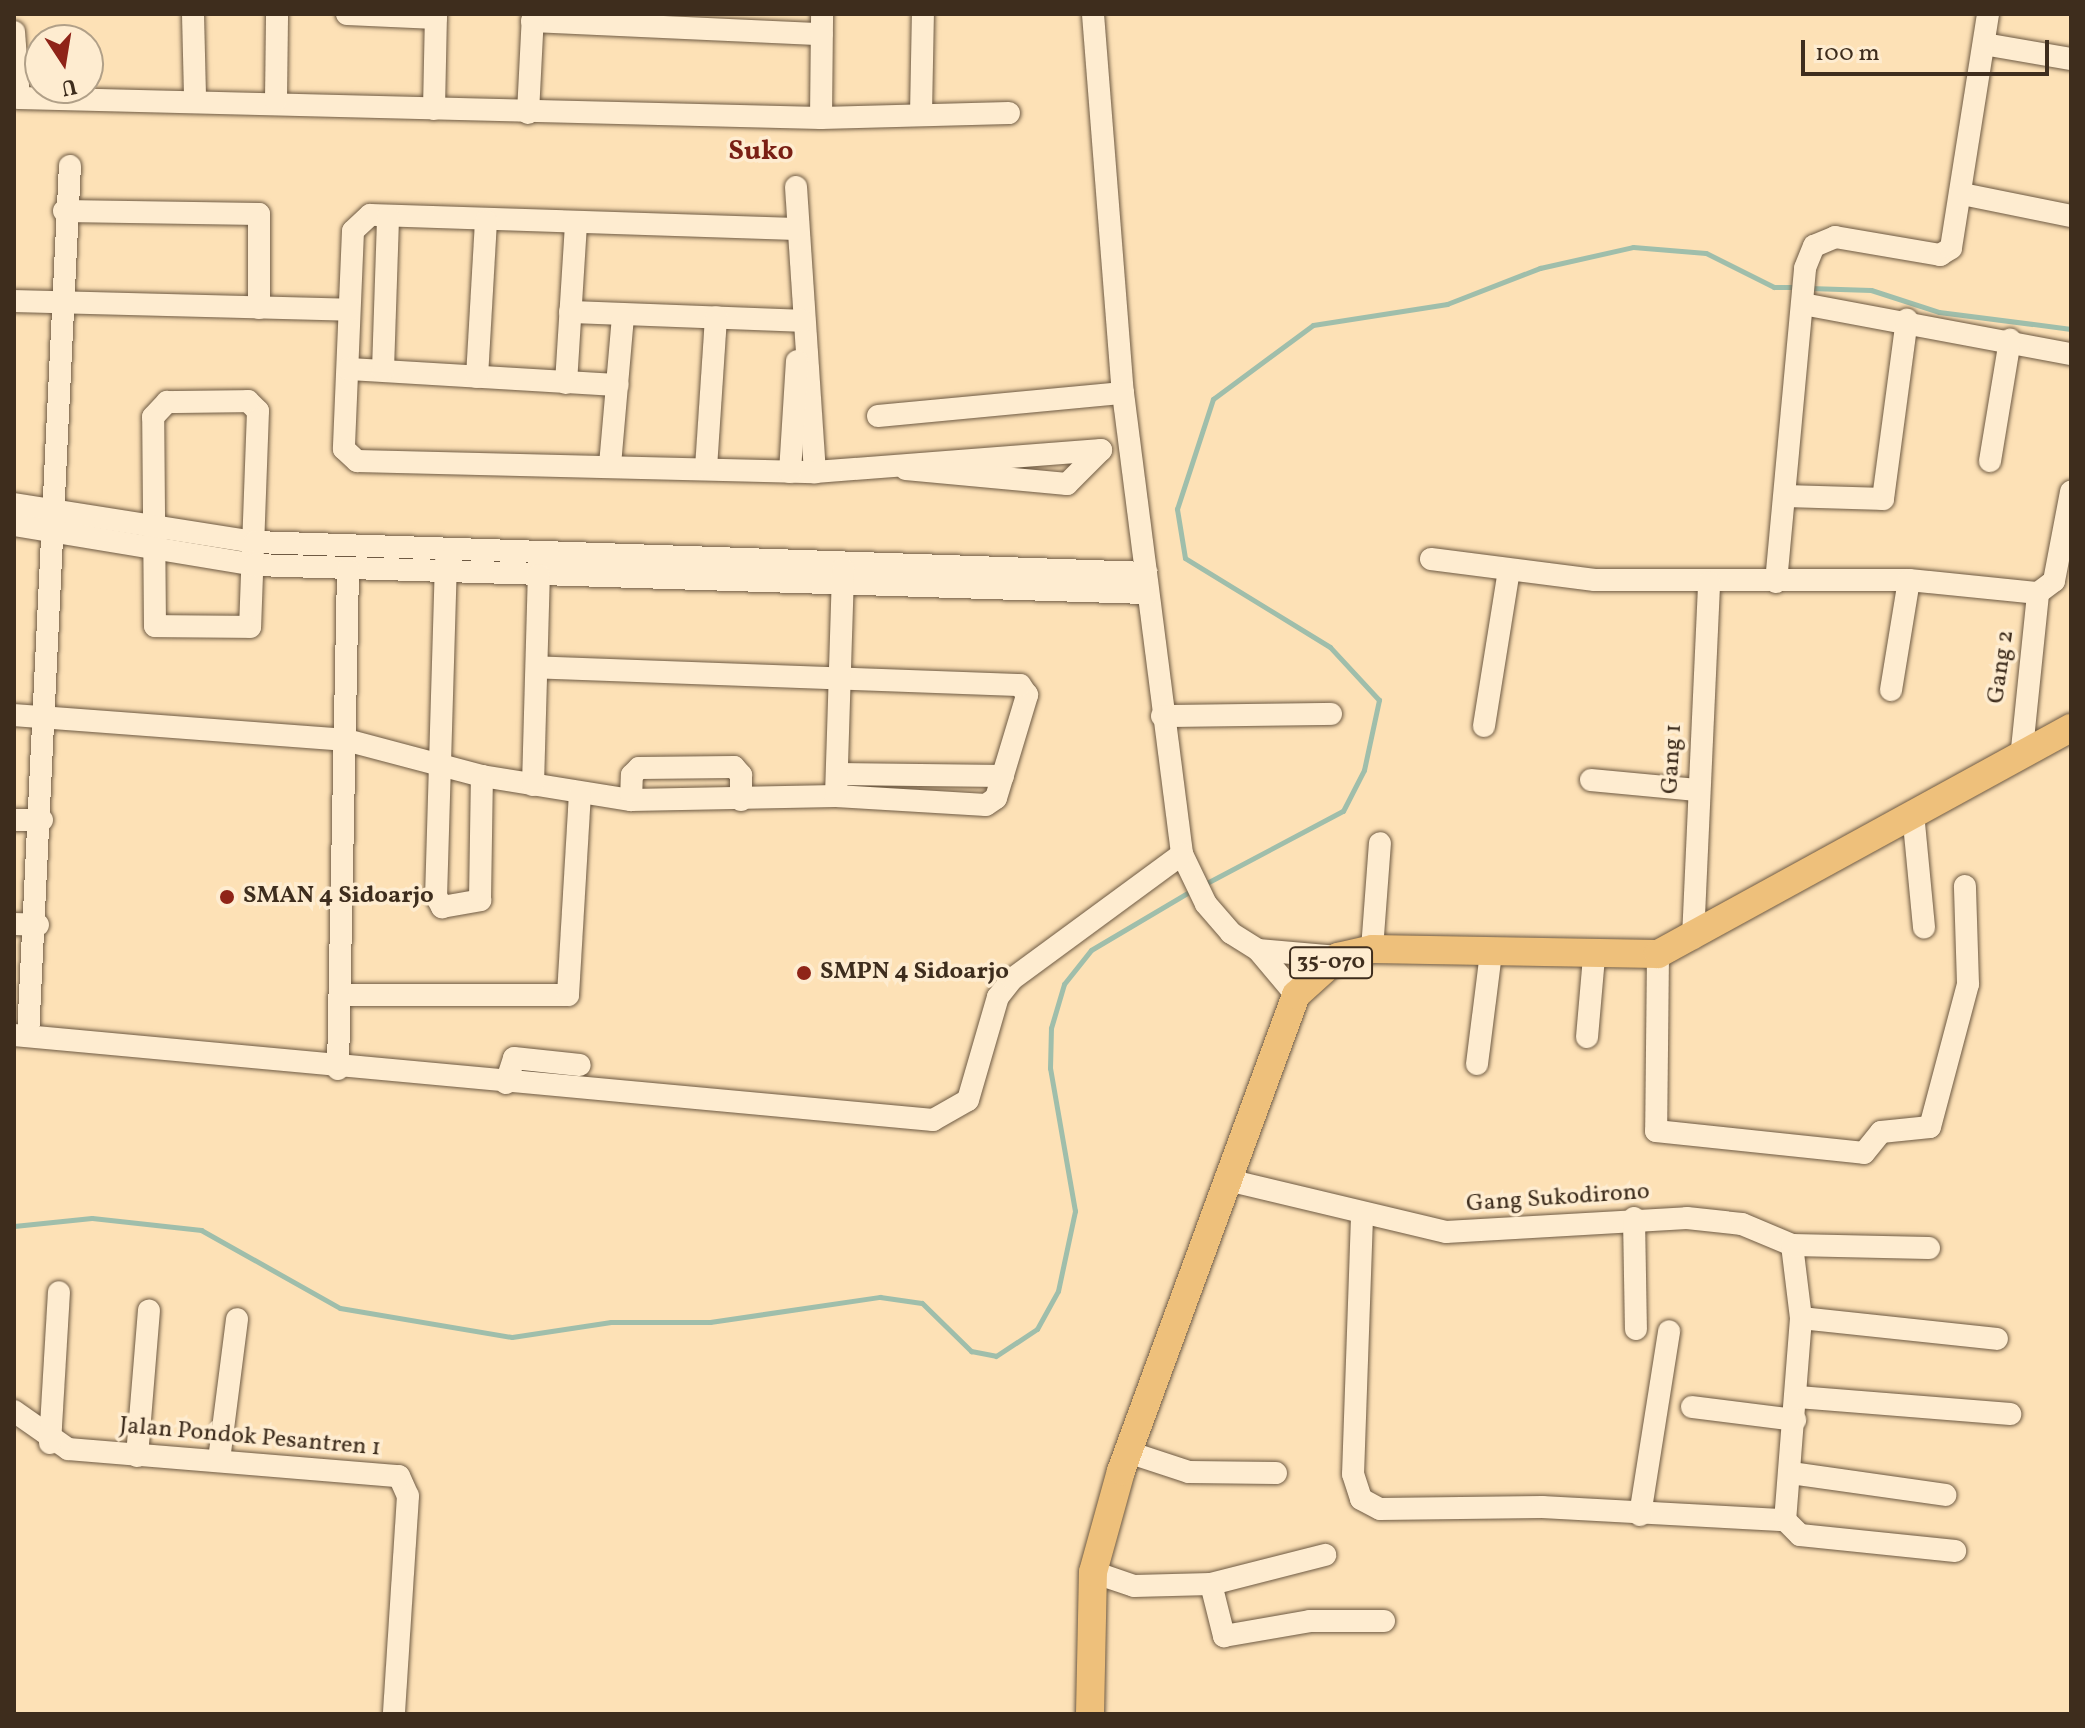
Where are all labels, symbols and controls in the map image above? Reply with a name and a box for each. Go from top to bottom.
north arrow [24,24,104,104]
scale bar [1805,24,2053,74]
text: 100 m [1815,37,1880,71]
text: U [58,69,79,103]
district label: Suko [728,135,794,169]
street label: Gang 2 [1983,628,2021,706]
street label: Gang 1 [1657,723,1689,795]
place label: SMAN 4 Sidoarjo [243,883,434,911]
marker: SMAN 4 Sidoarjo [218,888,236,906]
road number: 35-070 [1289,945,1373,981]
place label: SMPN 4 Sidoarjo [820,959,1009,987]
marker: SMPN 4 Sidoarjo [795,964,813,982]
street label: Gang Sukodirono [1465,1178,1651,1220]
street label: Jalan Pondok Pesantren 1 [118,1412,382,1464]

